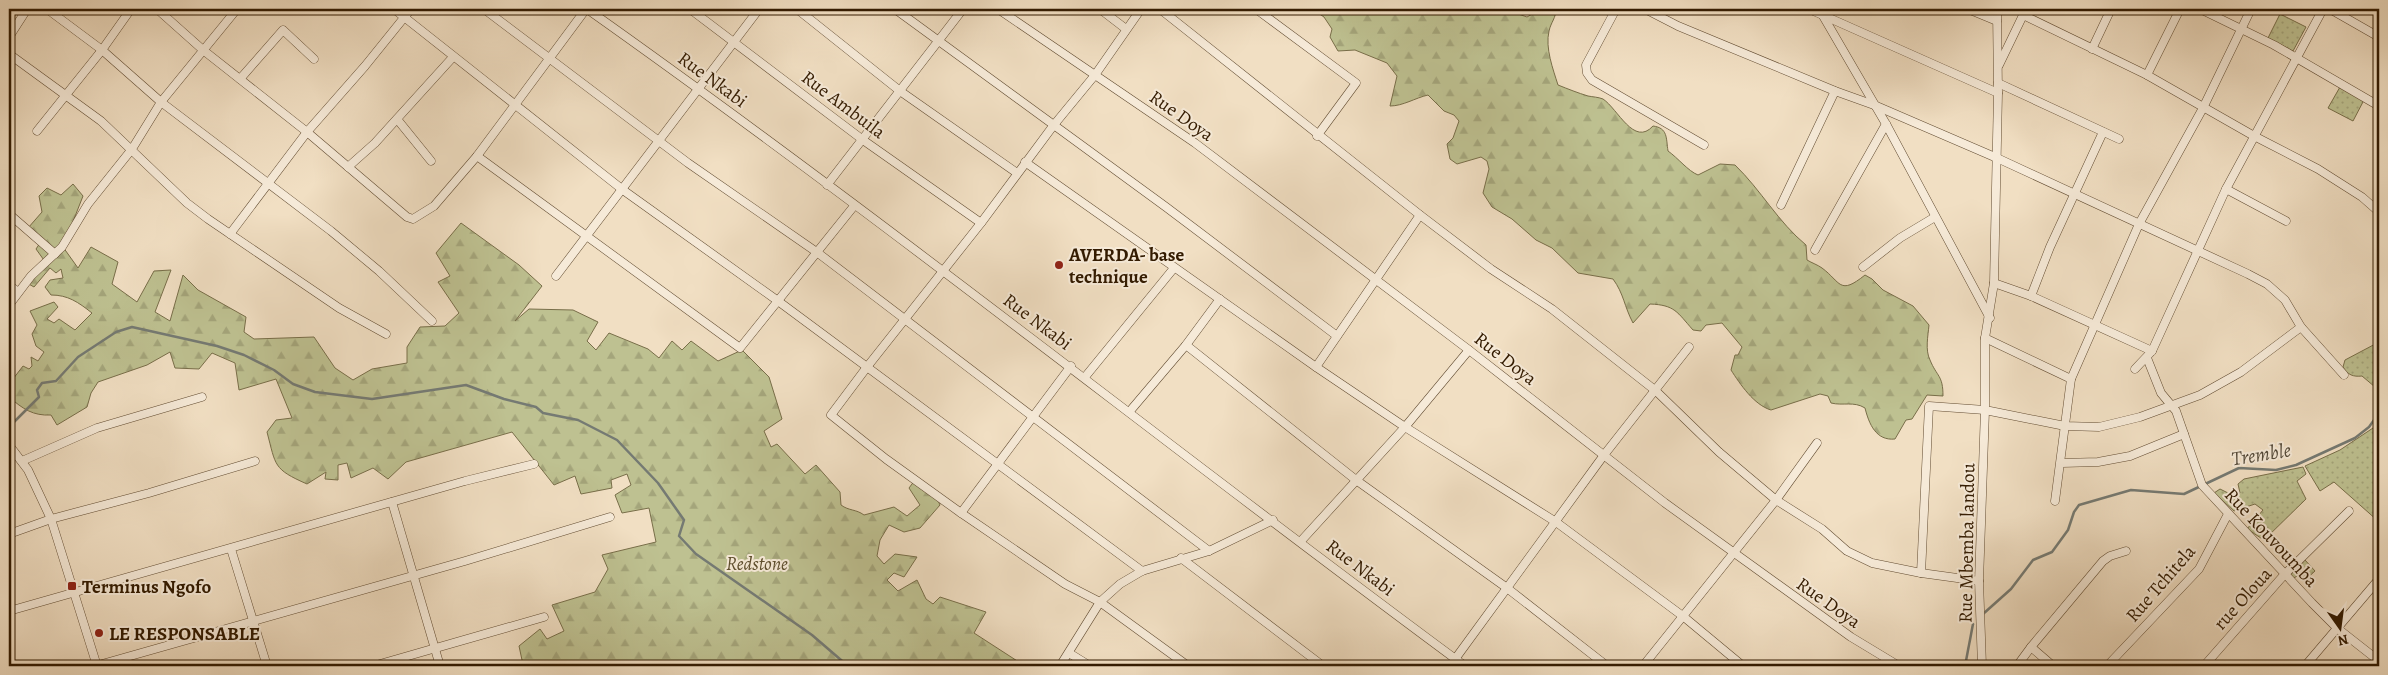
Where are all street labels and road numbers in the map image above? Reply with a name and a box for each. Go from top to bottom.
street label: Rue Nkabi [672,46,752,114]
street label: Rue Ambuila [796,65,891,145]
street label: Rue Doya [1144,84,1219,148]
street label: Rue Nkabi [998,287,1077,356]
street label: Rue Doya [1469,326,1542,392]
street label: Rue Mbemba landou [1953,462,1981,623]
street label: Rue Kouvoumba [2218,482,2324,593]
street label: Rue Nkabi [1321,533,1400,602]
street label: Rue Tchitela [2120,539,2202,628]
street label: rue Oloua [2208,562,2278,636]
street label: Rue Doya [1791,571,1866,635]

